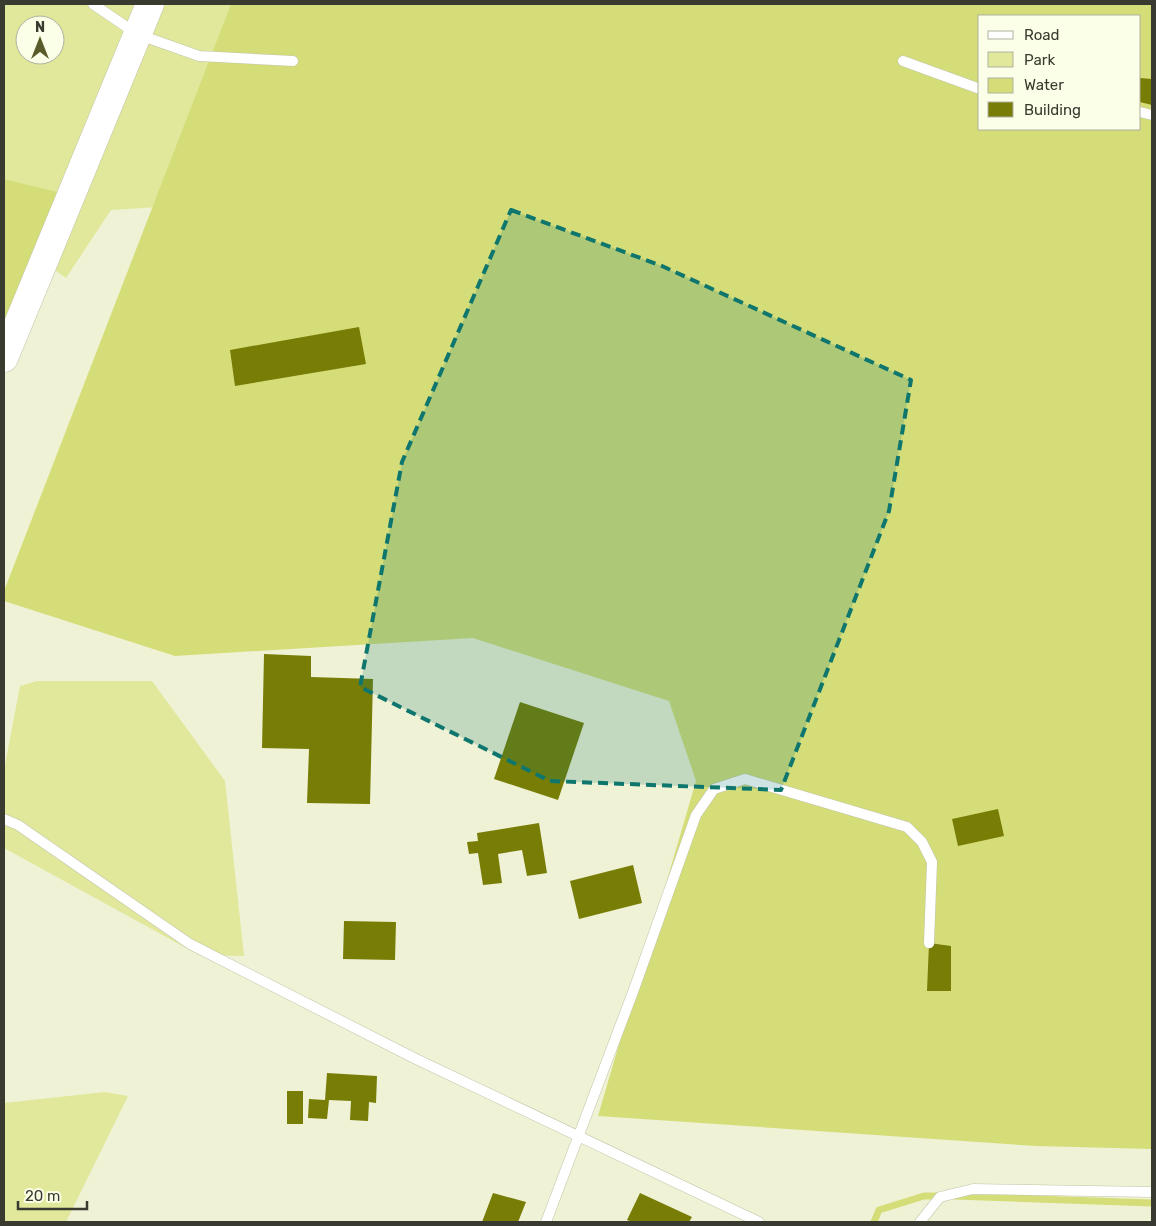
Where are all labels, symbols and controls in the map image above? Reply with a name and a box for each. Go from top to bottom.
north arrow [15,15,65,65]
legend [978,15,1141,130]
text: N [35,19,45,36]
text: Road [1024,26,1060,44]
text: Park [1024,51,1055,69]
text: Water [1024,76,1064,94]
text: Building [1024,101,1081,119]
scale bar [18,1178,86,1210]
text: 20 m [25,1187,60,1205]

